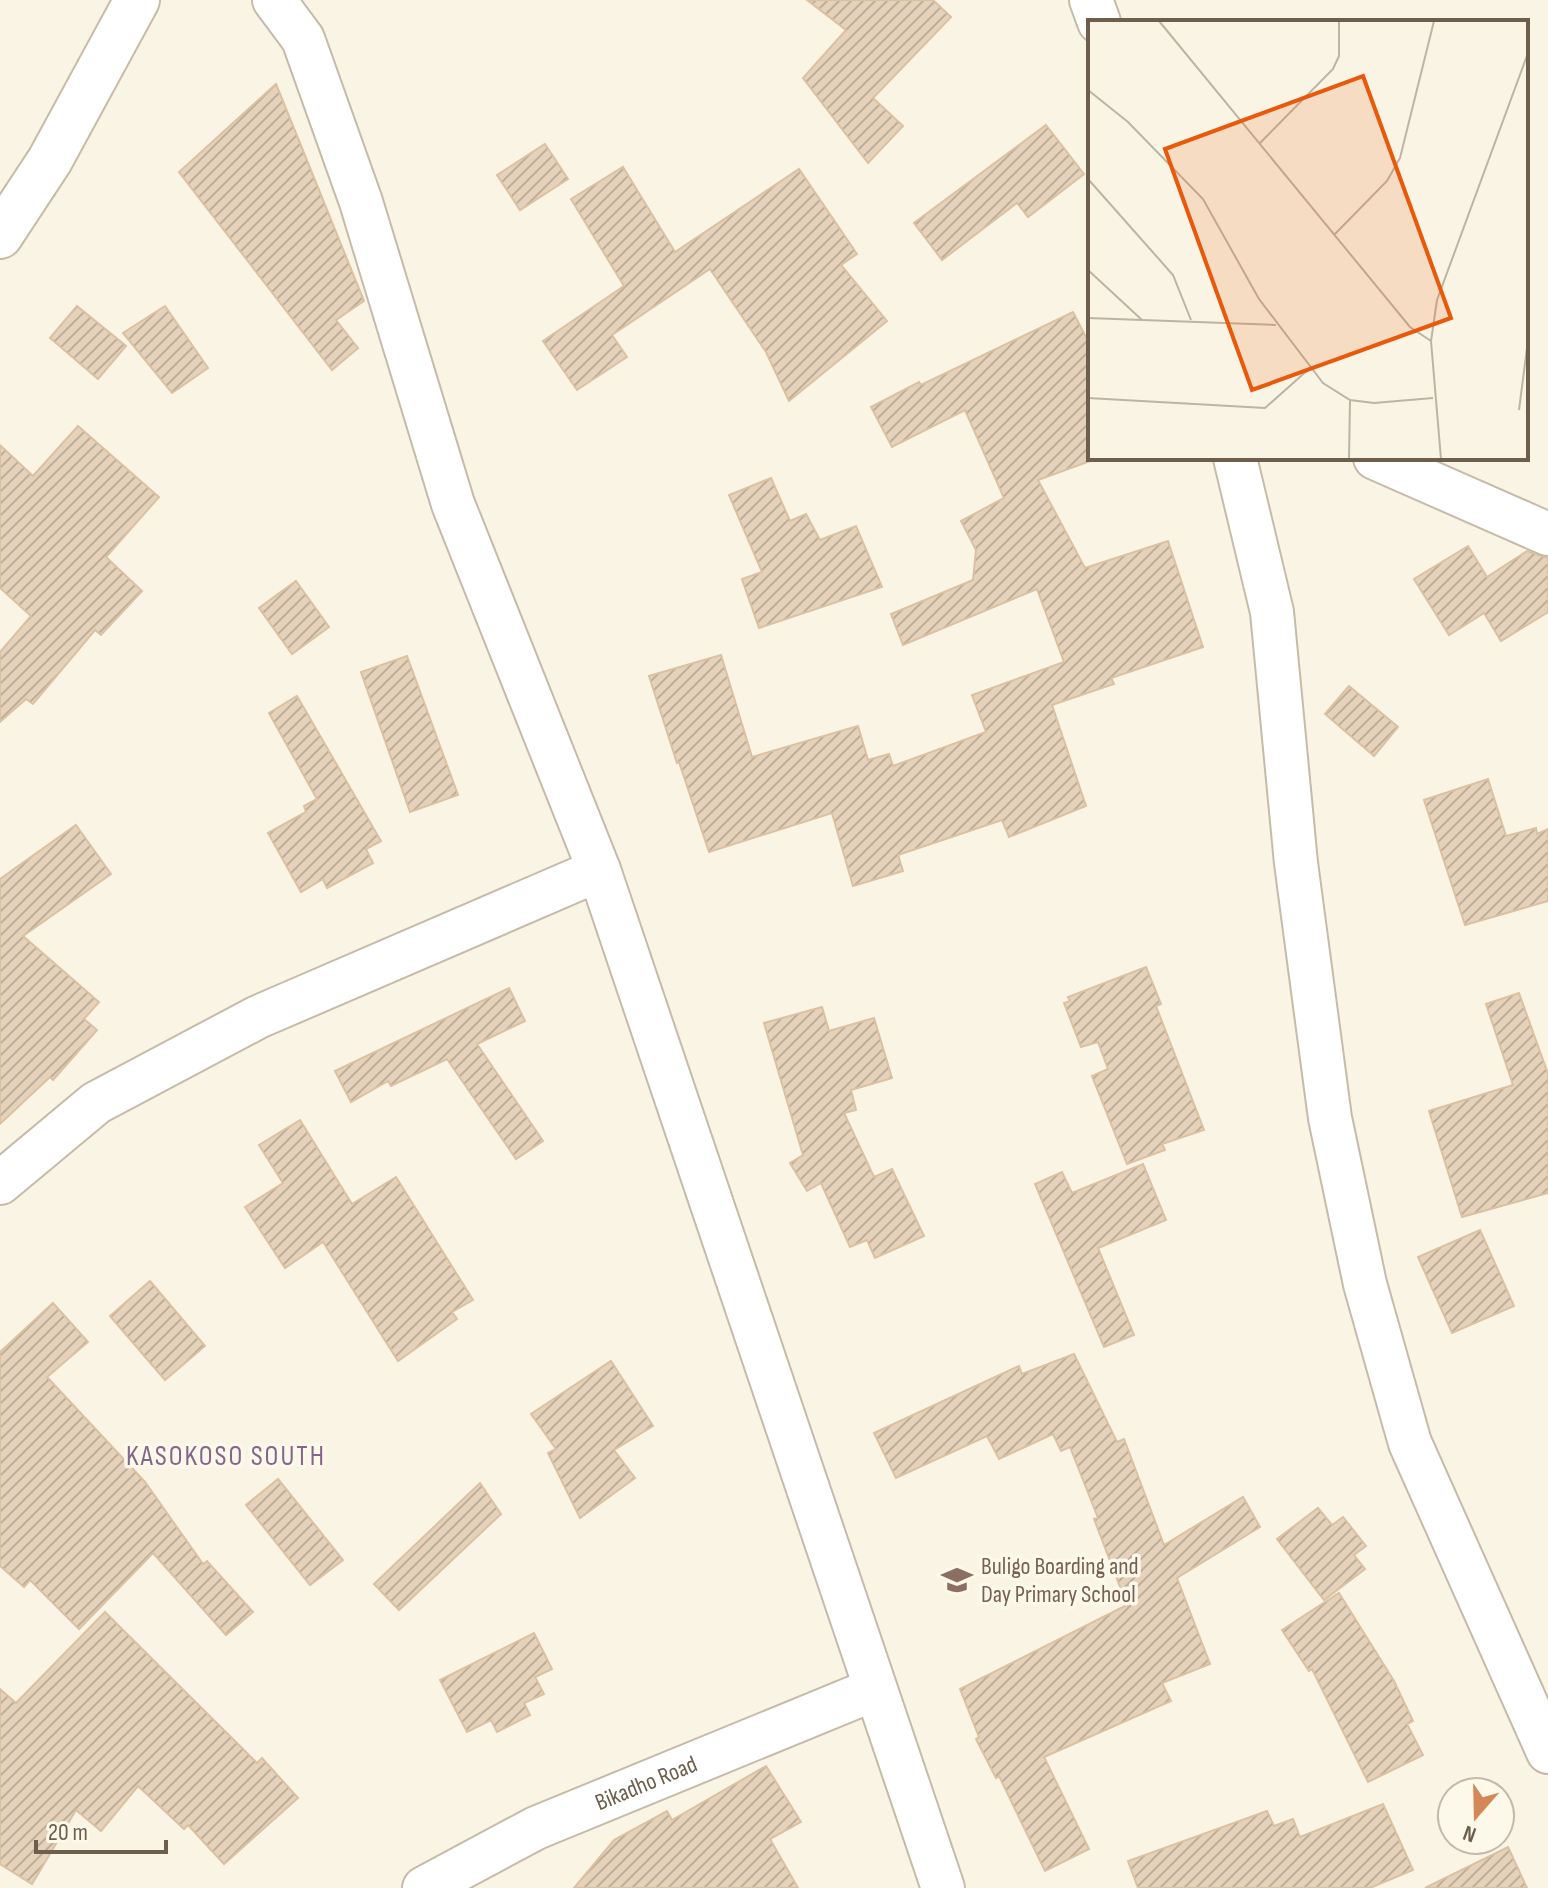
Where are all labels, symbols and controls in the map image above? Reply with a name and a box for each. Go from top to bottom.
inset map [1088,20,1528,460]
district label: KASOKOSO SOUTH [126,1440,326,1473]
place label: Buligo Boarding and Day Primary School [981,1552,1138,1609]
school or university icon: Buligo Boarding and Day Primary School [940,1563,974,1597]
street label: Bikadho Road [591,1749,701,1817]
north arrow [1436,1776,1516,1856]
scale bar [36,1804,166,1854]
text: 20 m [48,1818,88,1847]
text: N [1460,1819,1480,1848]

